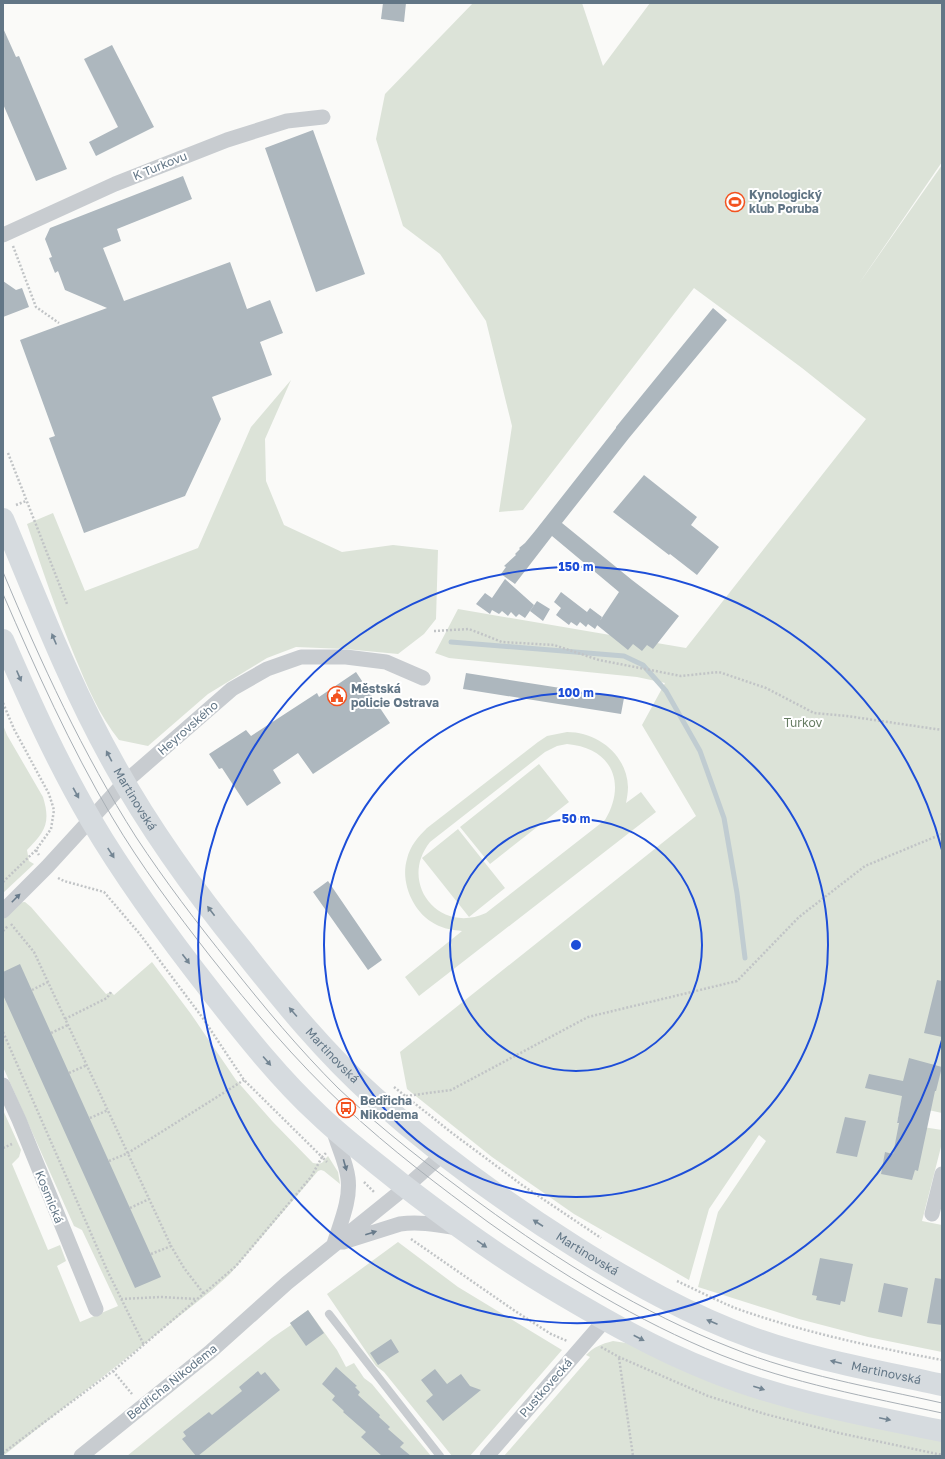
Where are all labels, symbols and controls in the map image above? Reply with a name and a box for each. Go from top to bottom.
street label: K Turkovu [131,148,189,183]
place label: Kynologický klub Poruba [749,187,823,216]
sports icon: Kynologický klub Poruba [724,191,746,213]
text: 150 m [559,559,593,574]
one-way arrow [50,632,56,644]
one-way arrow [16,671,22,683]
place label: Městská policie Ostrava [351,681,439,710]
public building icon: Městská policie Ostrava [326,685,348,707]
text: 100 m [558,685,594,700]
street label: Heyrovského [154,697,221,758]
park label: Turkov [784,715,823,730]
one-way arrow [106,750,113,762]
street label: Martinovská [111,765,160,833]
one-way arrow [72,787,79,799]
text: 50 m [562,811,590,826]
one-way arrow [107,848,115,858]
one-way arrow [11,893,21,903]
one-way arrow [207,906,215,917]
centre of rings [569,938,583,952]
one-way arrow [182,954,190,965]
one-way arrow [289,1008,298,1017]
street label: Martinovská [303,1024,362,1086]
one-way arrow [263,1055,272,1066]
place label: Bedřicha Nikodema [360,1093,418,1122]
bus stop icon: Bedřicha Nikodema [335,1097,357,1119]
one-way arrow [342,1159,348,1171]
street label: Kosmická [32,1168,67,1225]
one-way arrow [533,1219,544,1227]
street label: Martinovská [553,1228,621,1279]
one-way arrow [366,1230,378,1236]
one-way arrow [477,1240,487,1248]
one-way arrow [706,1318,718,1324]
one-way arrow [633,1335,645,1341]
street label: Bedřicha Nikodema [124,1341,220,1423]
street label: Pustkovecká [516,1355,575,1420]
one-way arrow [829,1358,842,1364]
street label: Martinovská [850,1358,923,1387]
one-way arrow [753,1385,765,1391]
one-way arrow [879,1416,891,1422]

